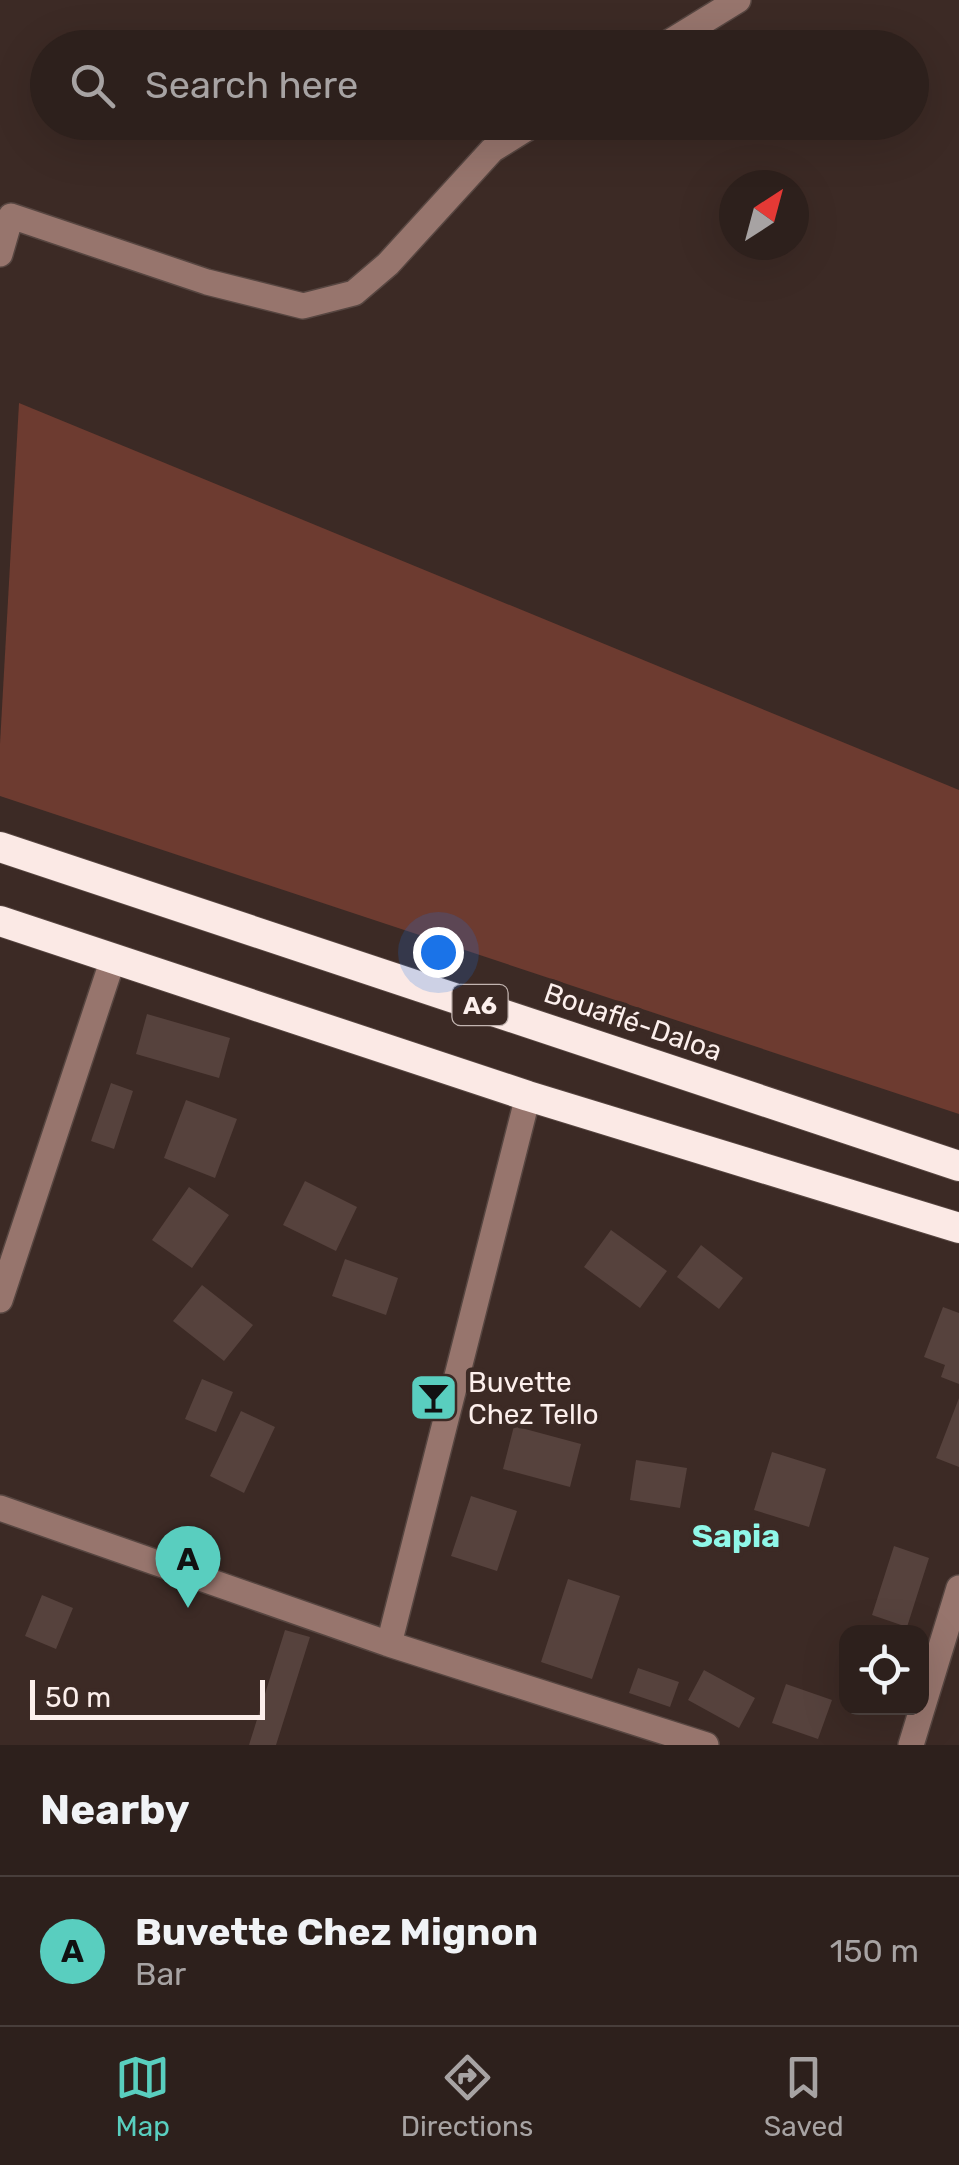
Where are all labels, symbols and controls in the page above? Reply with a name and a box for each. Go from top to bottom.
search box [30,30,929,140]
icon: search [65,58,120,113]
text: Search here [145,62,358,108]
north arrow [719,170,809,260]
your location [413,927,464,978]
street label: Bouaflé-Daloa [540,976,726,1068]
road number: A6 [452,985,508,1025]
place label: Buvette Chez Tello [468,1366,599,1431]
bar icon: Buvette Chez Tello [407,1372,459,1424]
district label: Sapia [692,1517,780,1555]
pin: A [156,1526,220,1608]
map controls [839,1625,929,1715]
button: locate [839,1625,929,1715]
scale bar [30,1675,265,1720]
text: 50 m [45,1681,111,1714]
text: Nearby [40,1785,190,1835]
text: Buvette Chez Mignon [135,1909,538,1955]
text: A [61,1932,84,1970]
text: 150 m [830,1932,919,1970]
text: Bar [135,1955,186,1993]
tab: Map [115,2050,170,2143]
tab: Directions [401,2050,533,2143]
tab: Saved [764,2050,844,2143]

